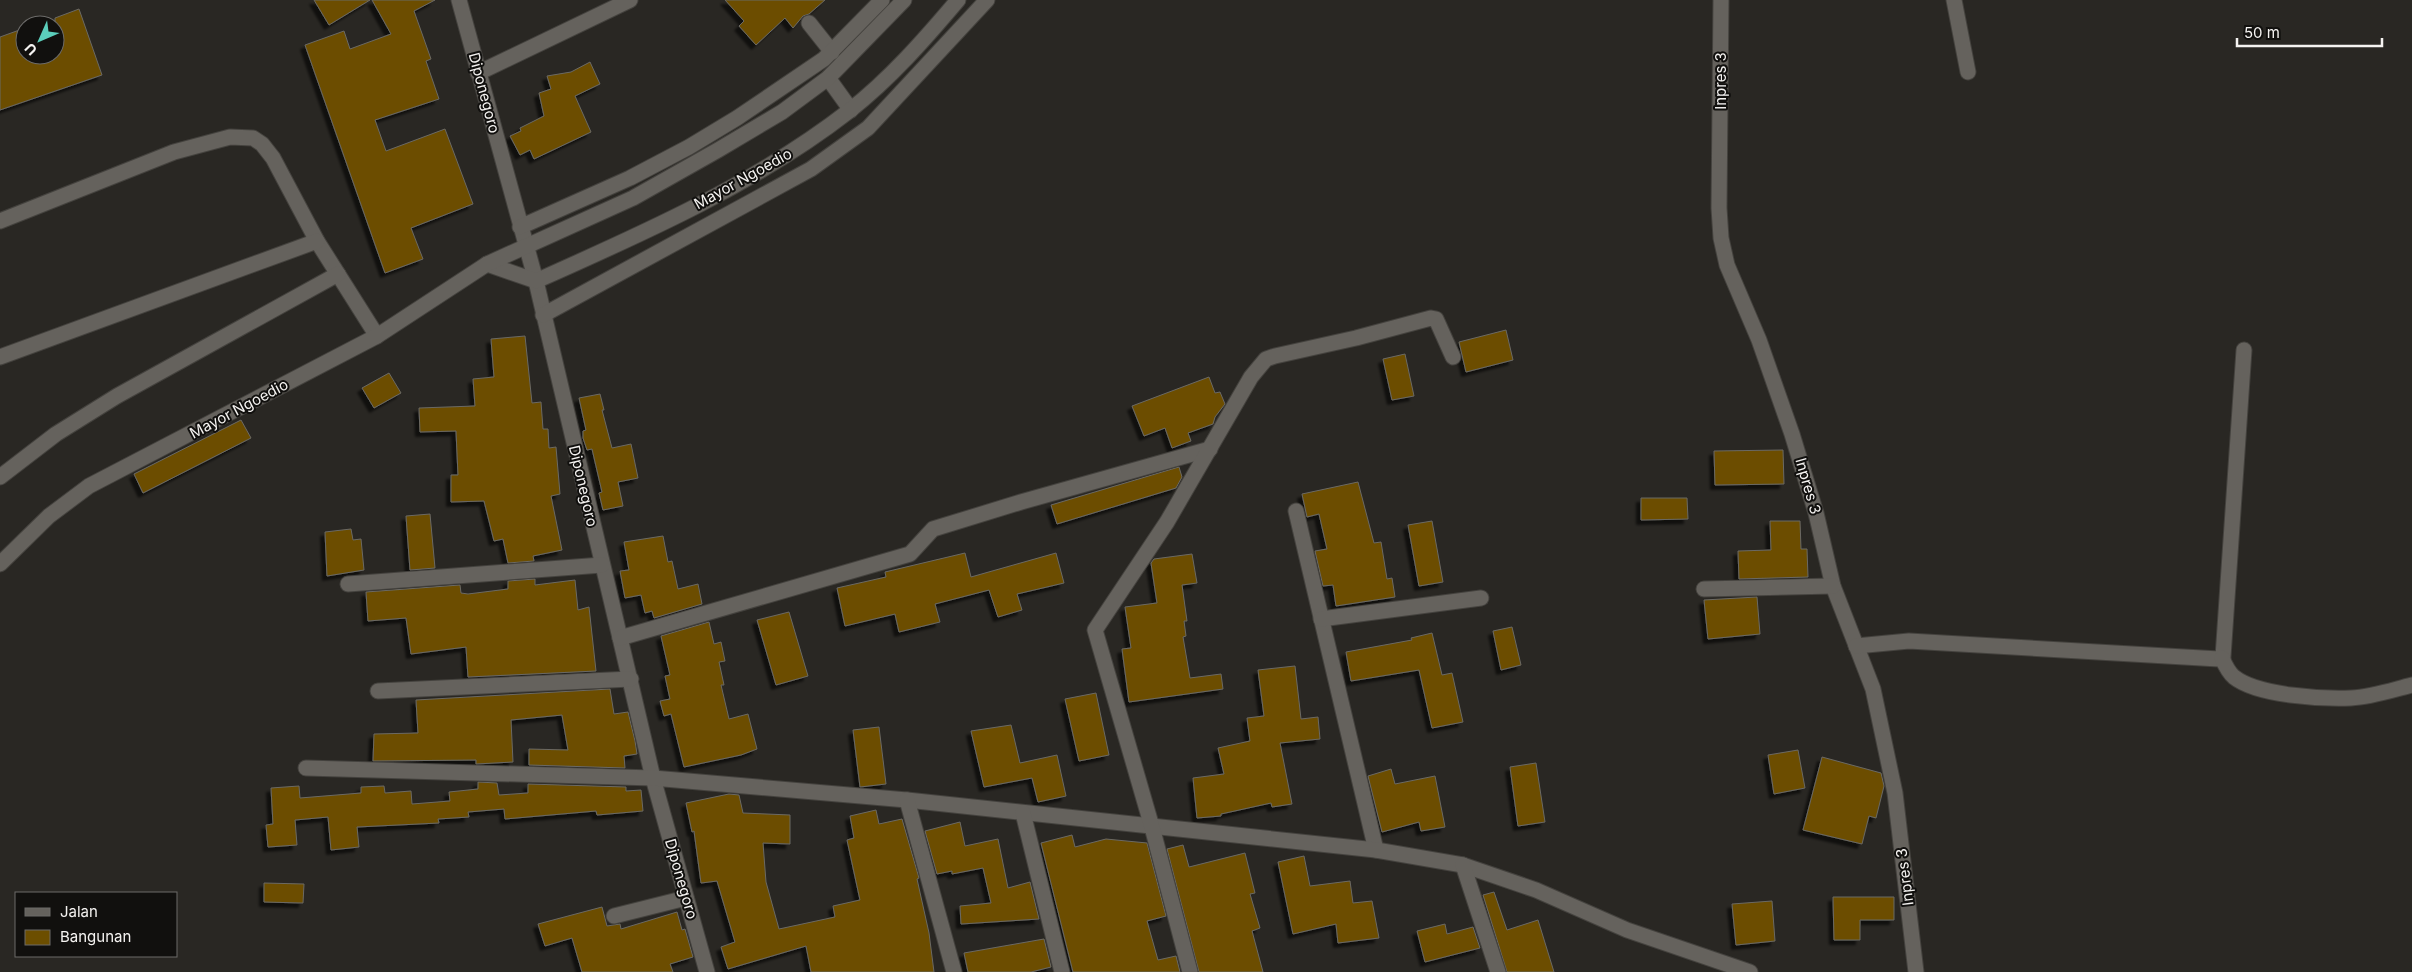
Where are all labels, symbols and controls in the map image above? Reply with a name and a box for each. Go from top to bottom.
north arrow [15,15,65,65]
scale bar [2237,15,2382,47]
text: 50 m [2244,23,2280,42]
text: U [21,40,40,59]
street label: Diponegoro [465,50,504,135]
street label: Inpres 3 [1711,52,1730,110]
street label: Mayor Ngoedio [691,144,795,213]
street label: Mayor Ngoedio [186,375,291,442]
street label: Diponegoro [565,443,602,528]
street label: Inpres 3 [1791,456,1826,516]
street label: Diponegoro [661,836,702,921]
street label: Inpres 3 [1892,847,1917,907]
legend [15,892,178,957]
text: Jalan [60,902,98,921]
text: Bangunan [60,927,131,946]

